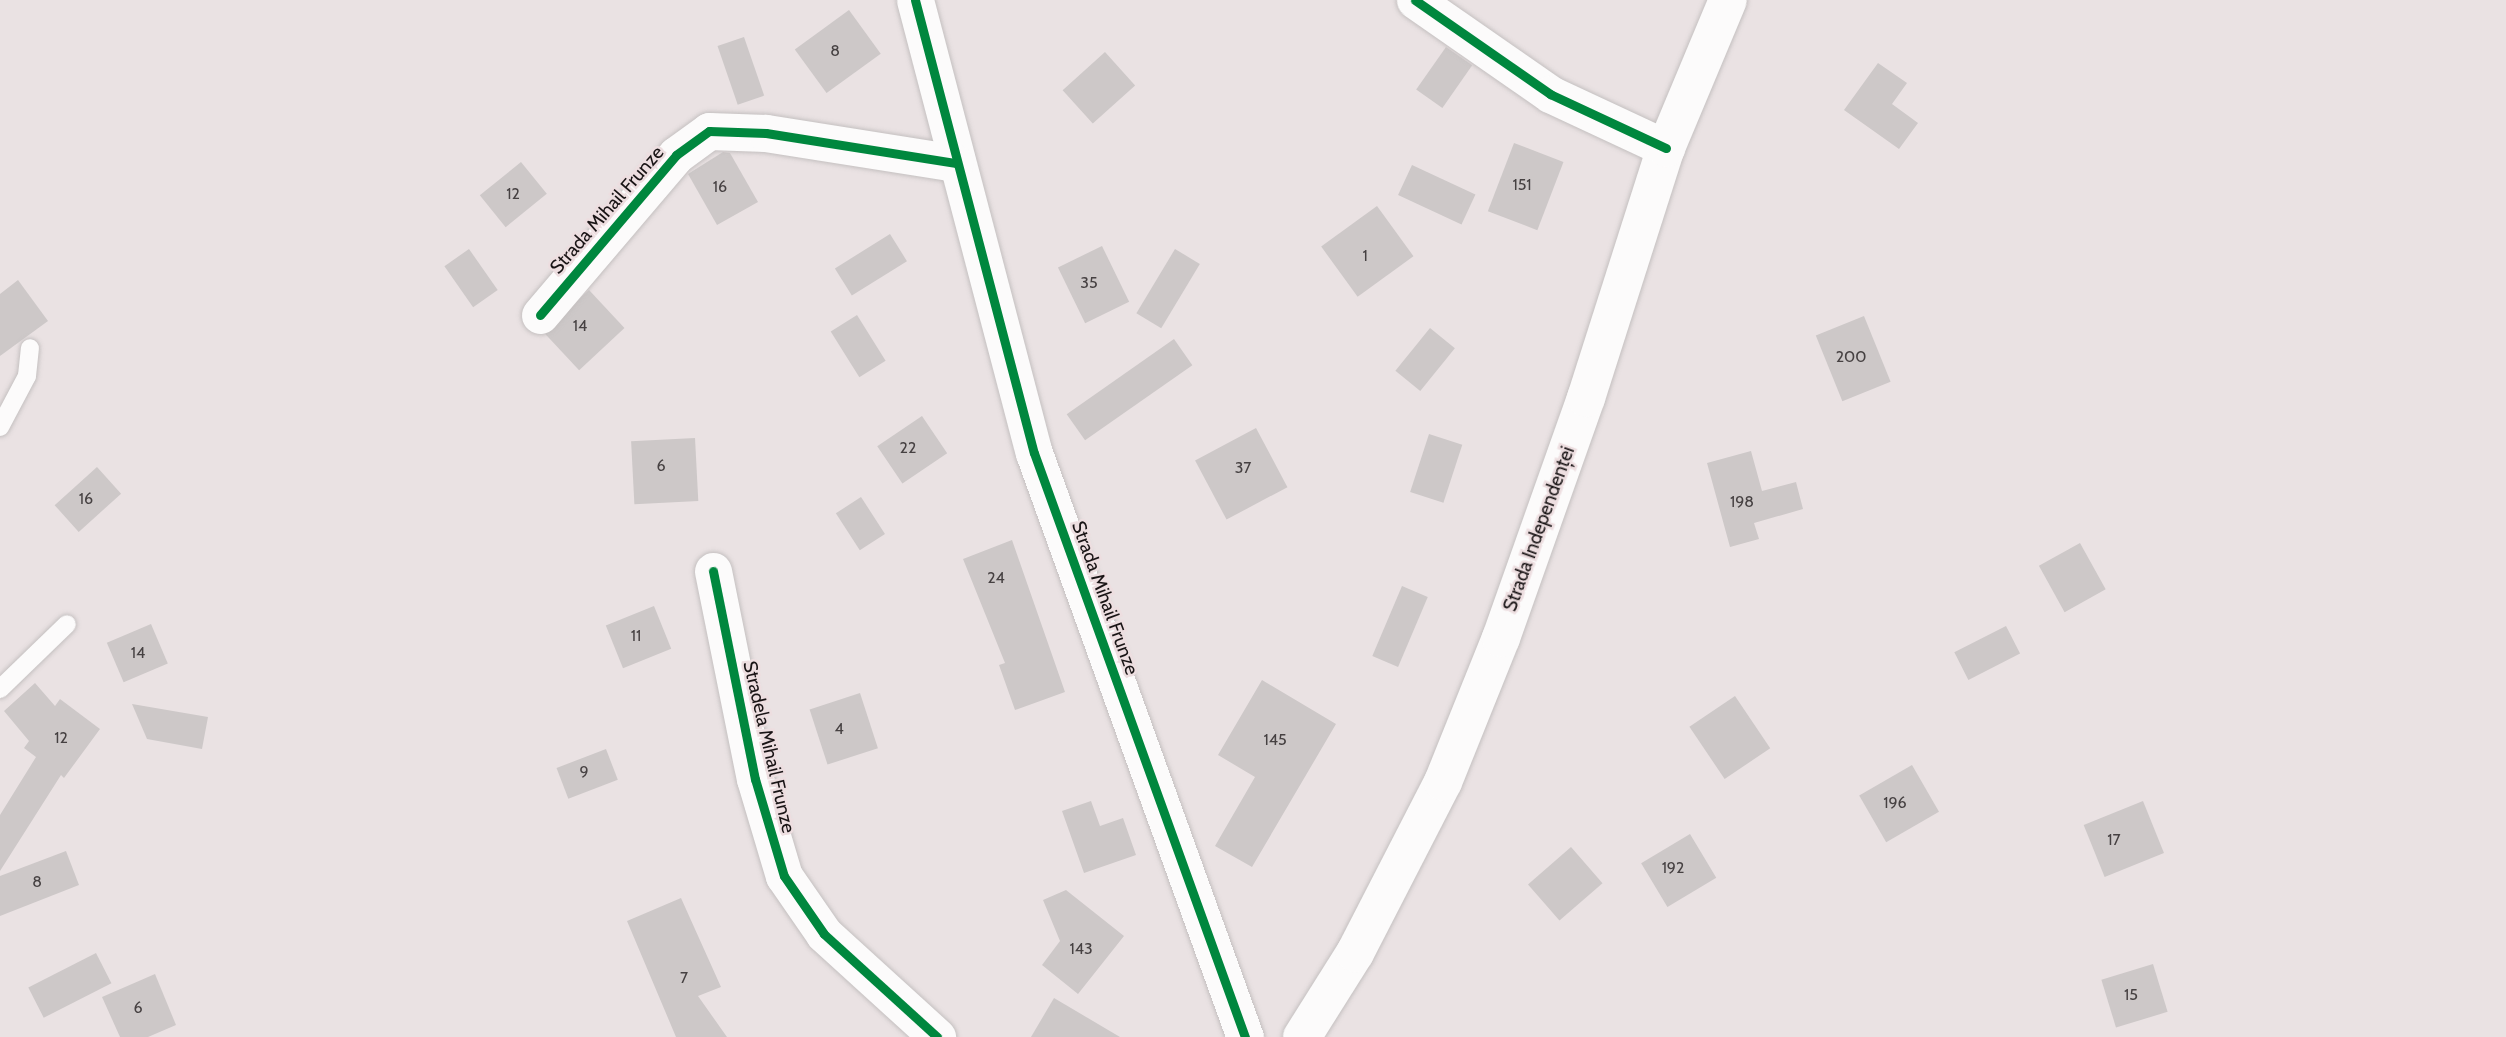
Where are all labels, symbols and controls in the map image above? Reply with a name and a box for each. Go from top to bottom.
house number: 8 [830,41,840,61]
street label: Strada Mihail Frunze [545,141,669,279]
house number: 151 [1512,175,1532,195]
house number: 16 [713,177,727,197]
house number: 12 [506,184,520,204]
house number: 1 [1362,246,1368,266]
house number: 35 [1080,273,1098,293]
house number: 14 [573,316,587,336]
house number: 200 [1836,347,1866,367]
house number: 22 [900,438,916,458]
street label: Strada Independenței [1499,443,1579,615]
house number: 6 [656,456,666,476]
house number: 37 [1235,458,1251,478]
house number: 16 [79,489,93,509]
house number: 198 [1730,492,1754,512]
street label: Strada Mihail Frunze [1067,518,1143,678]
house number: 24 [987,568,1005,588]
house number: 11 [631,626,641,646]
house number: 14 [131,643,145,663]
street label: Stradela Mihail Frunze [738,659,800,835]
house number: 4 [834,719,844,739]
house number: 12 [54,728,68,748]
house number: 145 [1263,730,1287,750]
house number: 9 [579,762,589,782]
house number: 196 [1883,793,1907,813]
house number: 17 [2107,830,2121,850]
house number: 192 [1662,858,1684,878]
house number: 8 [32,872,42,892]
house number: 143 [1069,939,1093,959]
house number: 7 [680,968,688,988]
house number: 15 [2124,985,2138,1005]
house number: 6 [133,998,143,1018]

